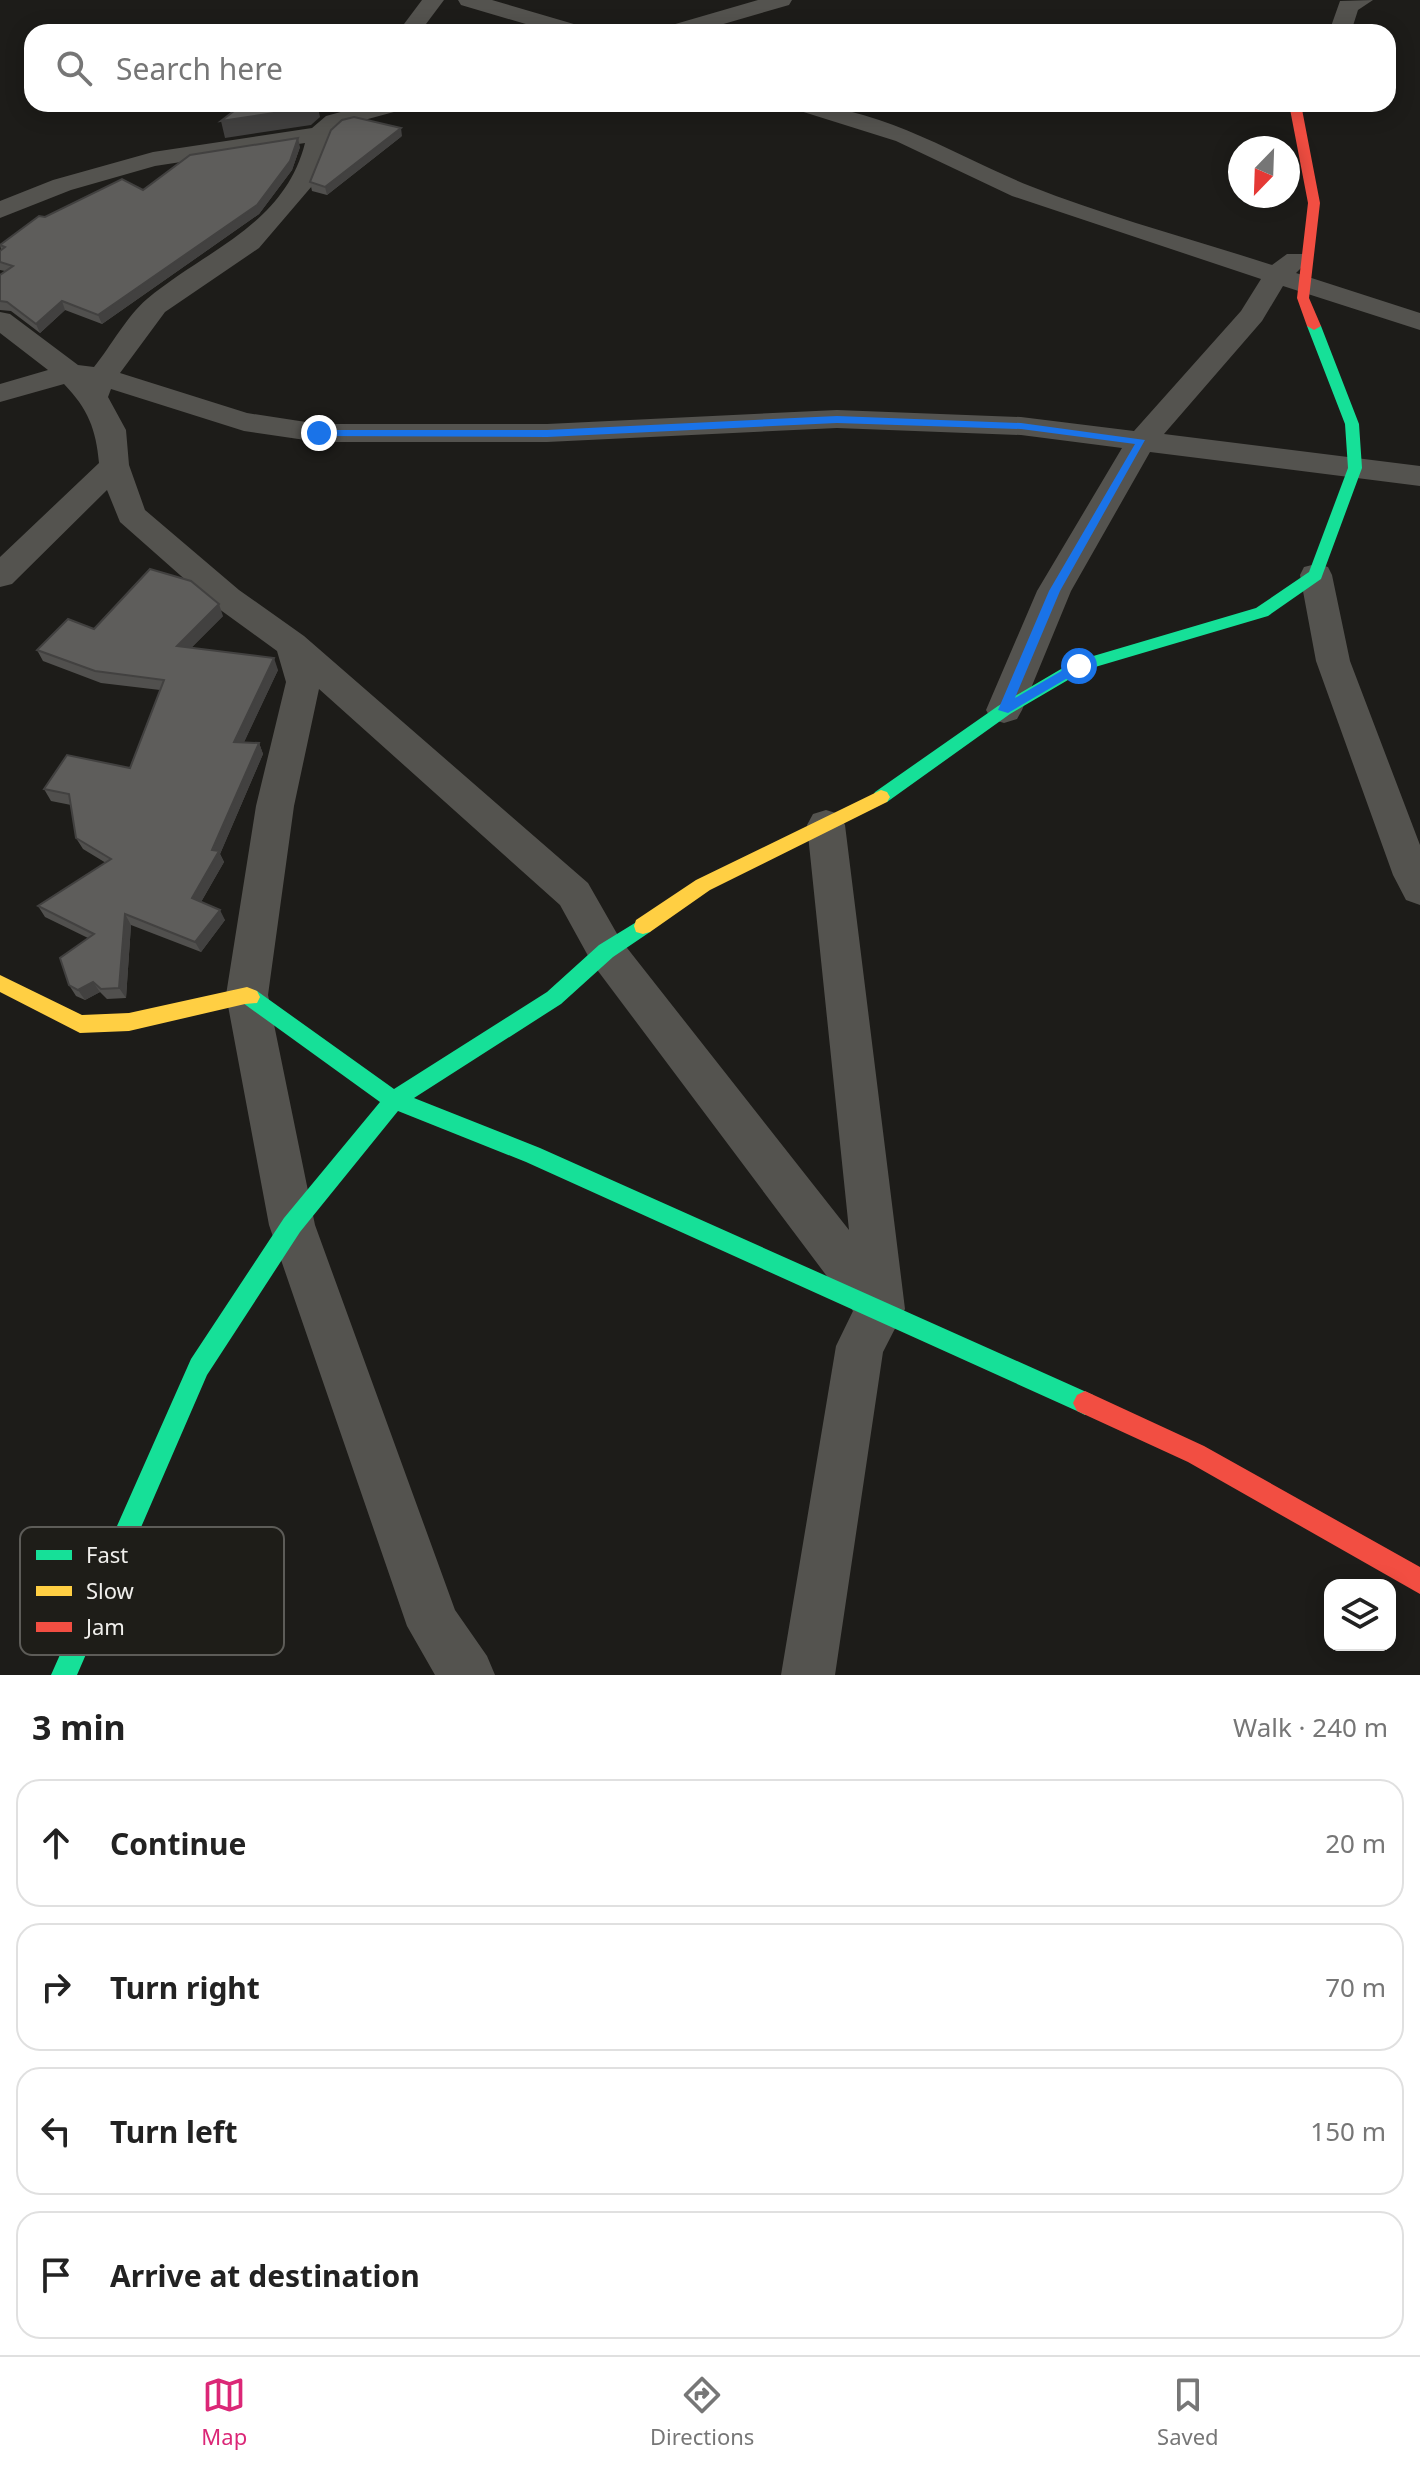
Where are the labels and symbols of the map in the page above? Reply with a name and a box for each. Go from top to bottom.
north arrow [1228,136,1300,208]
route end [301,415,337,451]
route start [1061,648,1097,684]
legend [20,1527,284,1655]
text: Fast [86,1539,128,1569]
text: Slow [86,1575,135,1605]
text: Jam [84,1611,125,1641]

